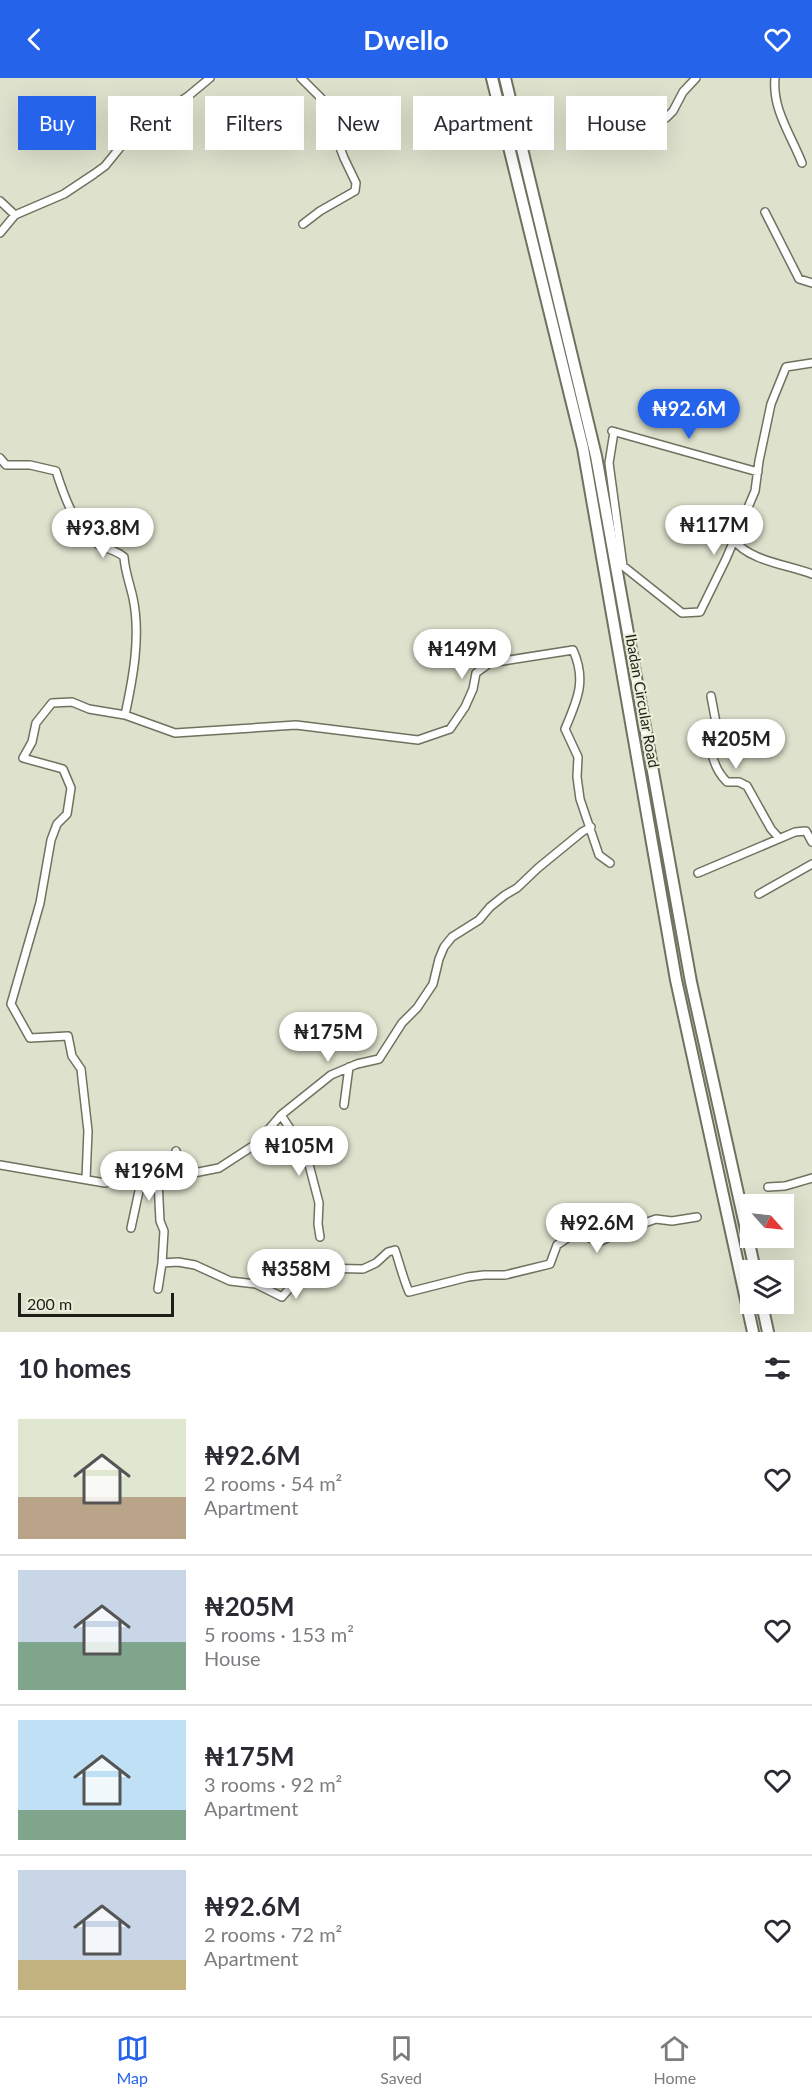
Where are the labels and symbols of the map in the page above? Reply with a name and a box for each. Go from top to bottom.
pin: ₦92.6M [640,389,738,440]
pin: ₦117M [672,505,756,556]
pin: ₦93.8M [54,508,152,559]
pin: ₦149M [420,629,504,680]
street label: Ibadan Circular Road [622,633,664,769]
pin: ₦205M [694,719,778,770]
pin: ₦175M [286,1012,370,1063]
pin: ₦105M [257,1126,341,1177]
pin: ₦196M [107,1151,191,1202]
north arrow [740,1194,794,1248]
pin: ₦92.6M [548,1203,646,1254]
pin: ₦358M [254,1249,338,1300]
scale bar [18,1290,174,1318]

